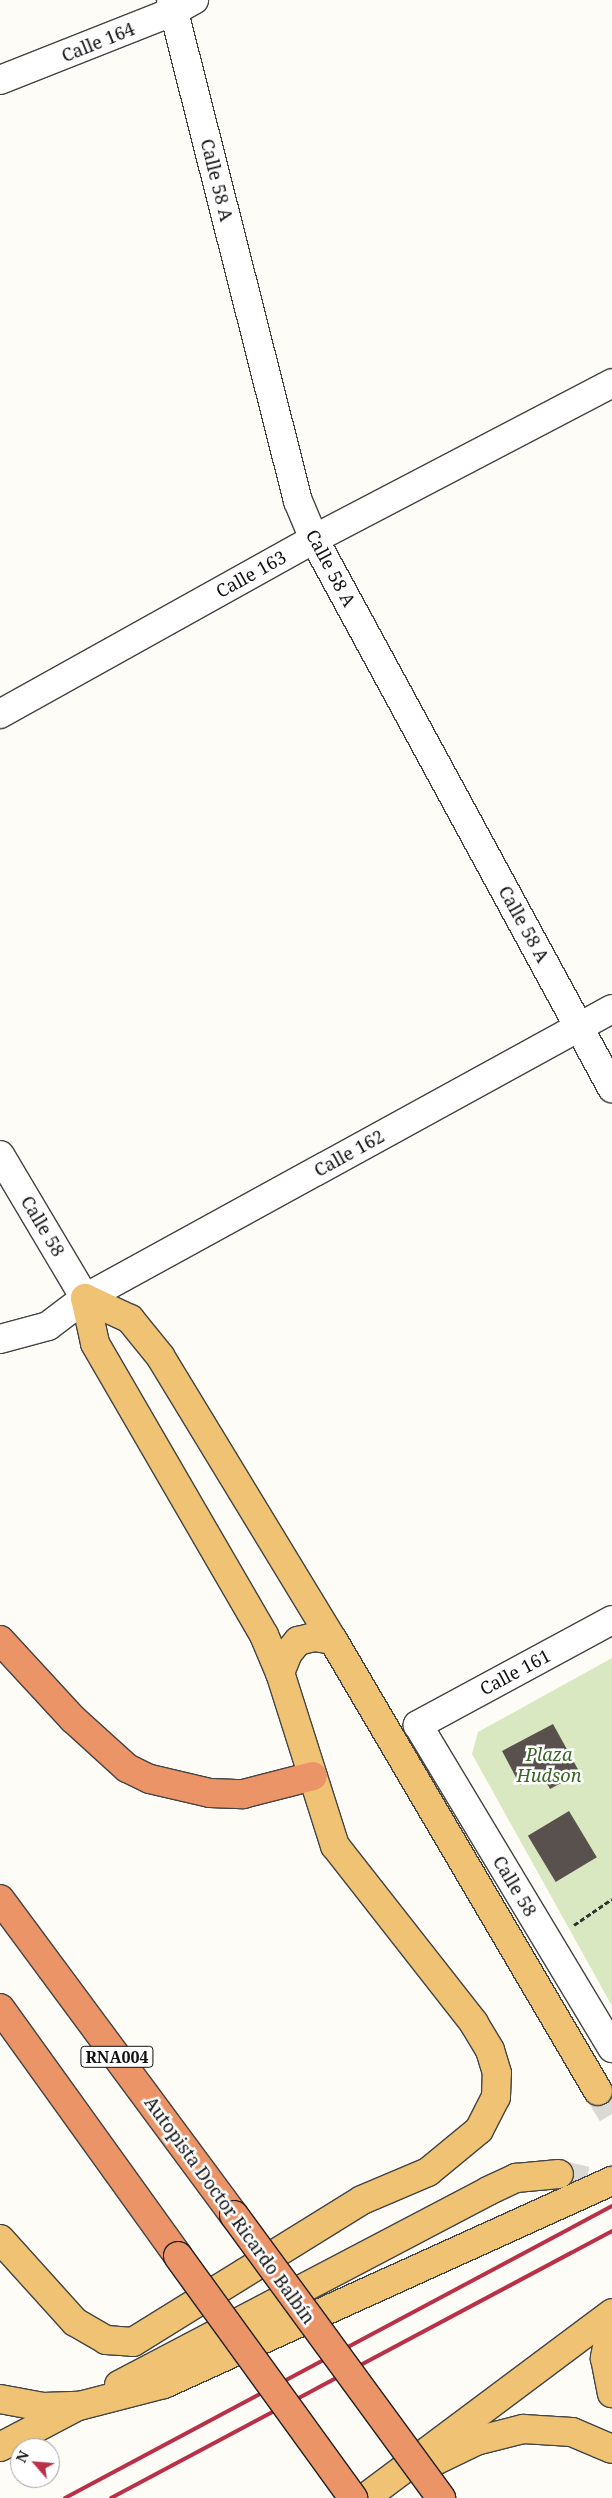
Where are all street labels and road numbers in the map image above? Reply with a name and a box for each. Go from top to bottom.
street label: Calle 164 [58,18,138,66]
street label: Calle 58 A [196,137,238,223]
street label: Calle 58 A [302,526,360,610]
street label: Calle 163 [212,546,290,602]
street label: Calle 58 A [494,882,554,966]
street label: Calle 162 [310,1125,388,1181]
street label: Calle 58 [17,1192,69,1260]
street label: Calle 161 [476,1644,554,1700]
street label: Calle 58 [489,1852,541,1920]
road number: RNA004 [80,2044,154,2070]
street label: Autopista Doctor Ricardo Balbín [140,2092,320,2328]

